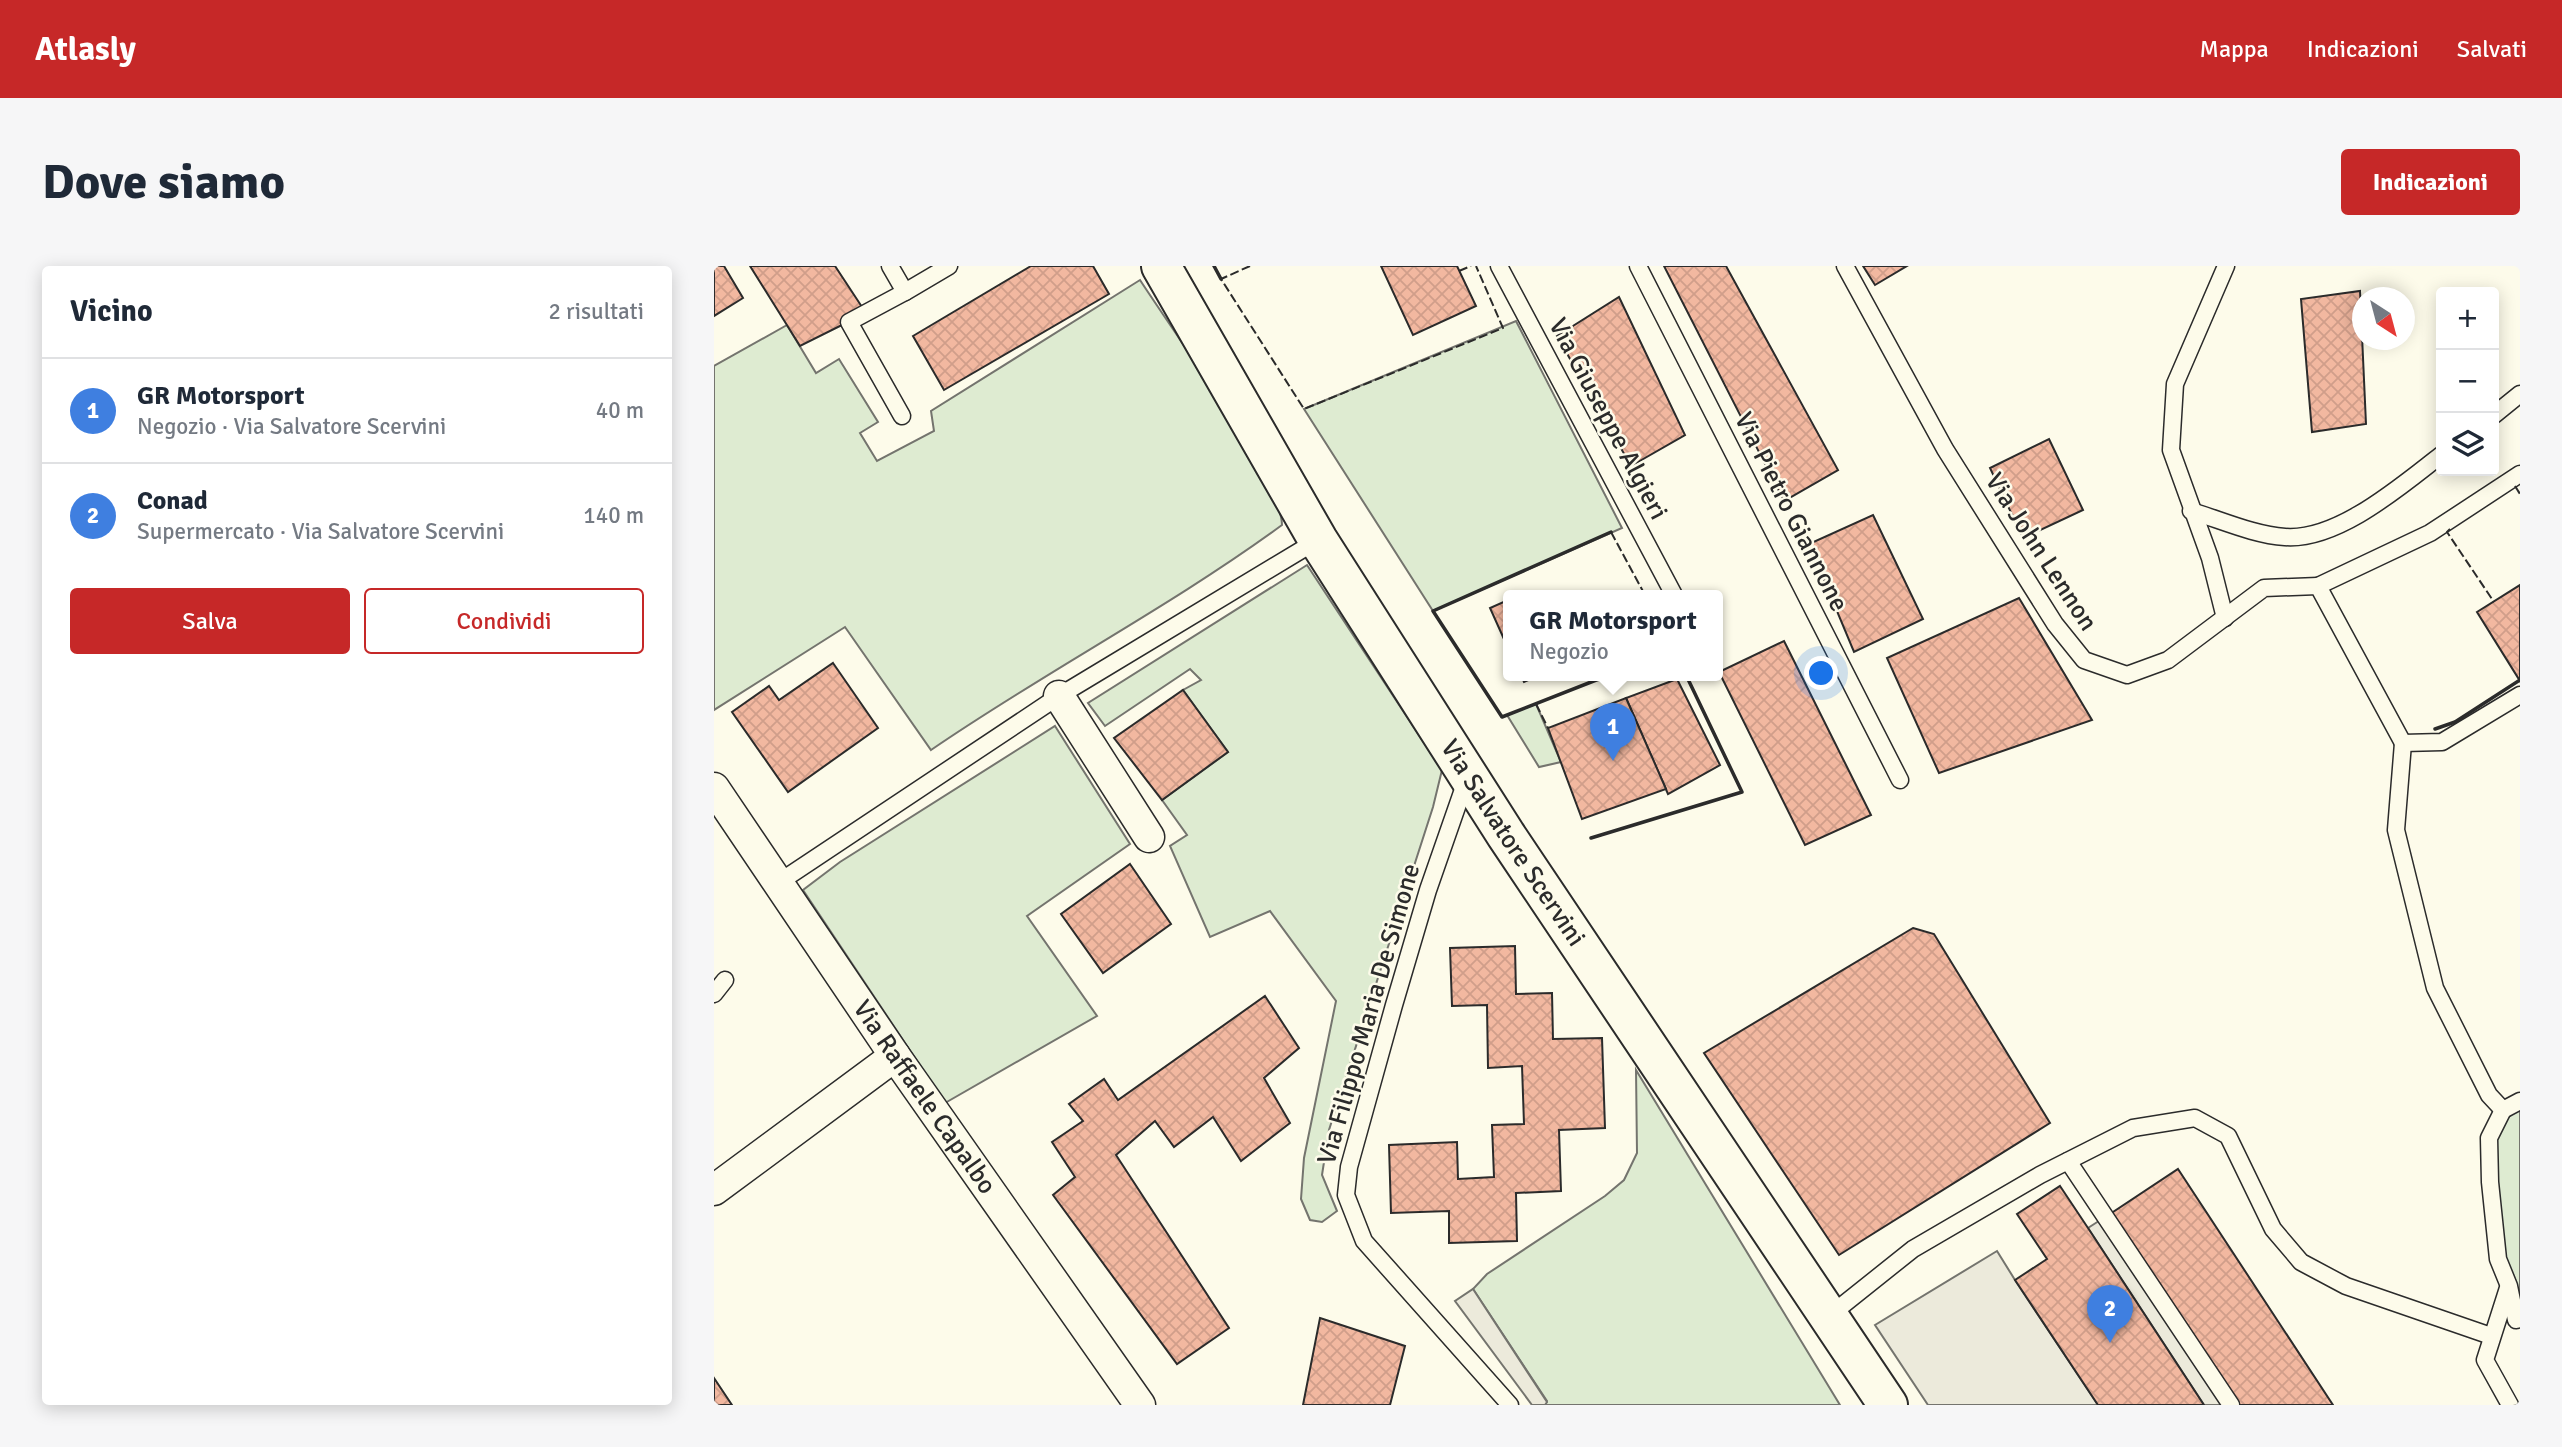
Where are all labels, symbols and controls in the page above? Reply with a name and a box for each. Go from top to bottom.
text: Atlasly [35,29,136,70]
text: Mappa [2200,34,2269,64]
text: Indicazioni [2307,34,2419,64]
text: Salvati [2457,34,2527,64]
button: Indicazioni [2341,149,2520,215]
text: Dove siamo [42,152,285,212]
north arrow [2352,287,2415,350]
map controls [2436,287,2499,476]
button: + [2436,287,2499,350]
text: Vicino [70,293,153,330]
text: 2 risultati [548,297,644,326]
street label: Via Giuseppe Algieri [1541,313,1675,525]
button: − [2436,350,2499,413]
text: GR Motorsport [137,380,305,412]
text: 1 [87,396,99,425]
text: 40 m [596,396,644,425]
street label: Via Pietro Giannone [1727,407,1855,617]
text: Negozio · Via Salvatore Scervini [137,412,446,441]
button: layers [2436,413,2499,476]
street label: Via John Lennon [1978,467,2104,637]
text: Conad [137,485,208,517]
text: 2 [87,501,99,530]
text: 140 m [583,501,644,530]
text: Supermercato · Via Salvatore Scervini [137,517,504,546]
button: Salva [70,588,350,654]
button: Condividi [364,588,644,654]
popup [1503,590,1723,681]
text: GR Motorsport [1529,605,1697,637]
text: Negozio [1529,637,1609,666]
your location [1804,656,1838,690]
pin: 1 [1590,703,1636,761]
street label: Via Salvatore Scervini [1433,734,1592,952]
street label: Via Filippo Maria De Simone [1311,860,1427,1168]
street label: Via Raffaele Capalbo [846,994,1003,1200]
pin: 2 [2087,1285,2133,1343]

